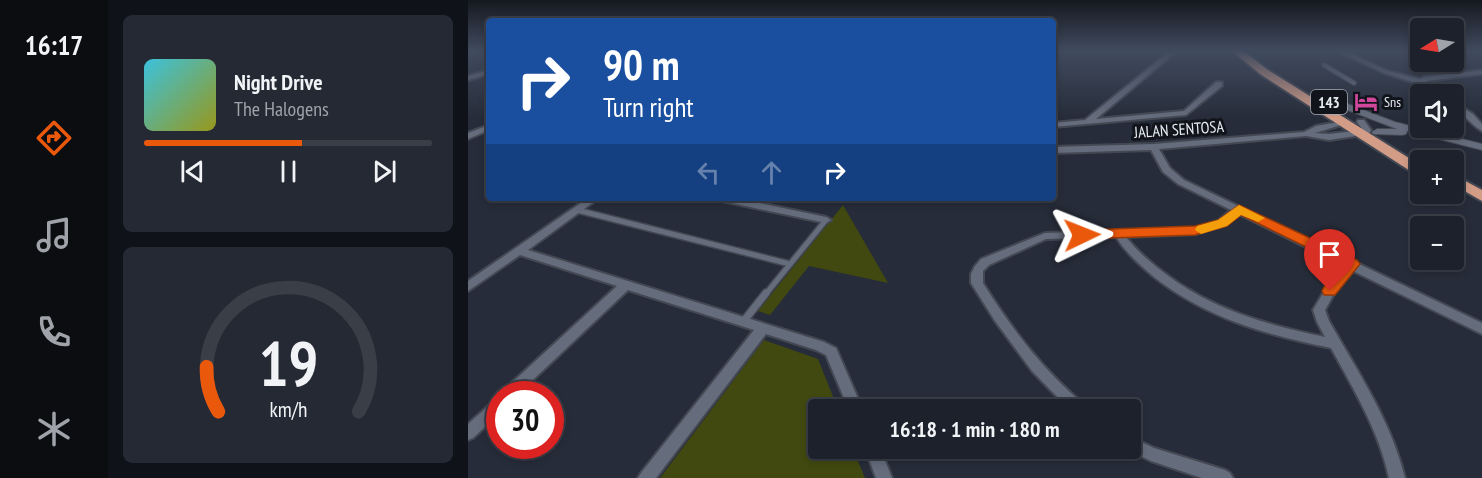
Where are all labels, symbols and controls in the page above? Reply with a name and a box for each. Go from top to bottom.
north arrow [1410,18,1464,72]
map controls [1410,18,1464,270]
text: 16:17 [25,28,83,62]
text: 90 m [603,37,680,92]
icon: right [504,42,582,120]
text: Night Drive [234,68,323,96]
button: sound [1410,84,1464,138]
hotel icon: Sns [1353,89,1379,115]
text: Turn right [603,90,694,124]
road number: 143 [1311,90,1347,114]
place label: Sns [1384,93,1401,111]
text: The Halogens [234,96,329,122]
street label: JALAN SENTOSA [1133,116,1225,142]
icon: directions [33,117,75,159]
button: + [1410,150,1464,204]
icon: previous [176,155,209,188]
icon: pause [272,155,305,188]
icon: next [368,155,401,188]
icon: left [692,156,725,189]
icon: ahead [755,156,788,189]
icon: right [818,156,851,189]
position arrow [1050,203,1114,267]
icon: music [33,214,75,256]
button: − [1410,216,1464,270]
pin [1304,229,1355,291]
icon: arrive [1313,238,1346,271]
icon: phone [33,311,75,353]
text: 19 [258,322,318,403]
speed limit sign: 30 [486,381,564,459]
text: km/h [269,395,307,423]
icon: climate [33,408,75,450]
text: 16:18 · 1 min · 180 m [889,415,1060,443]

